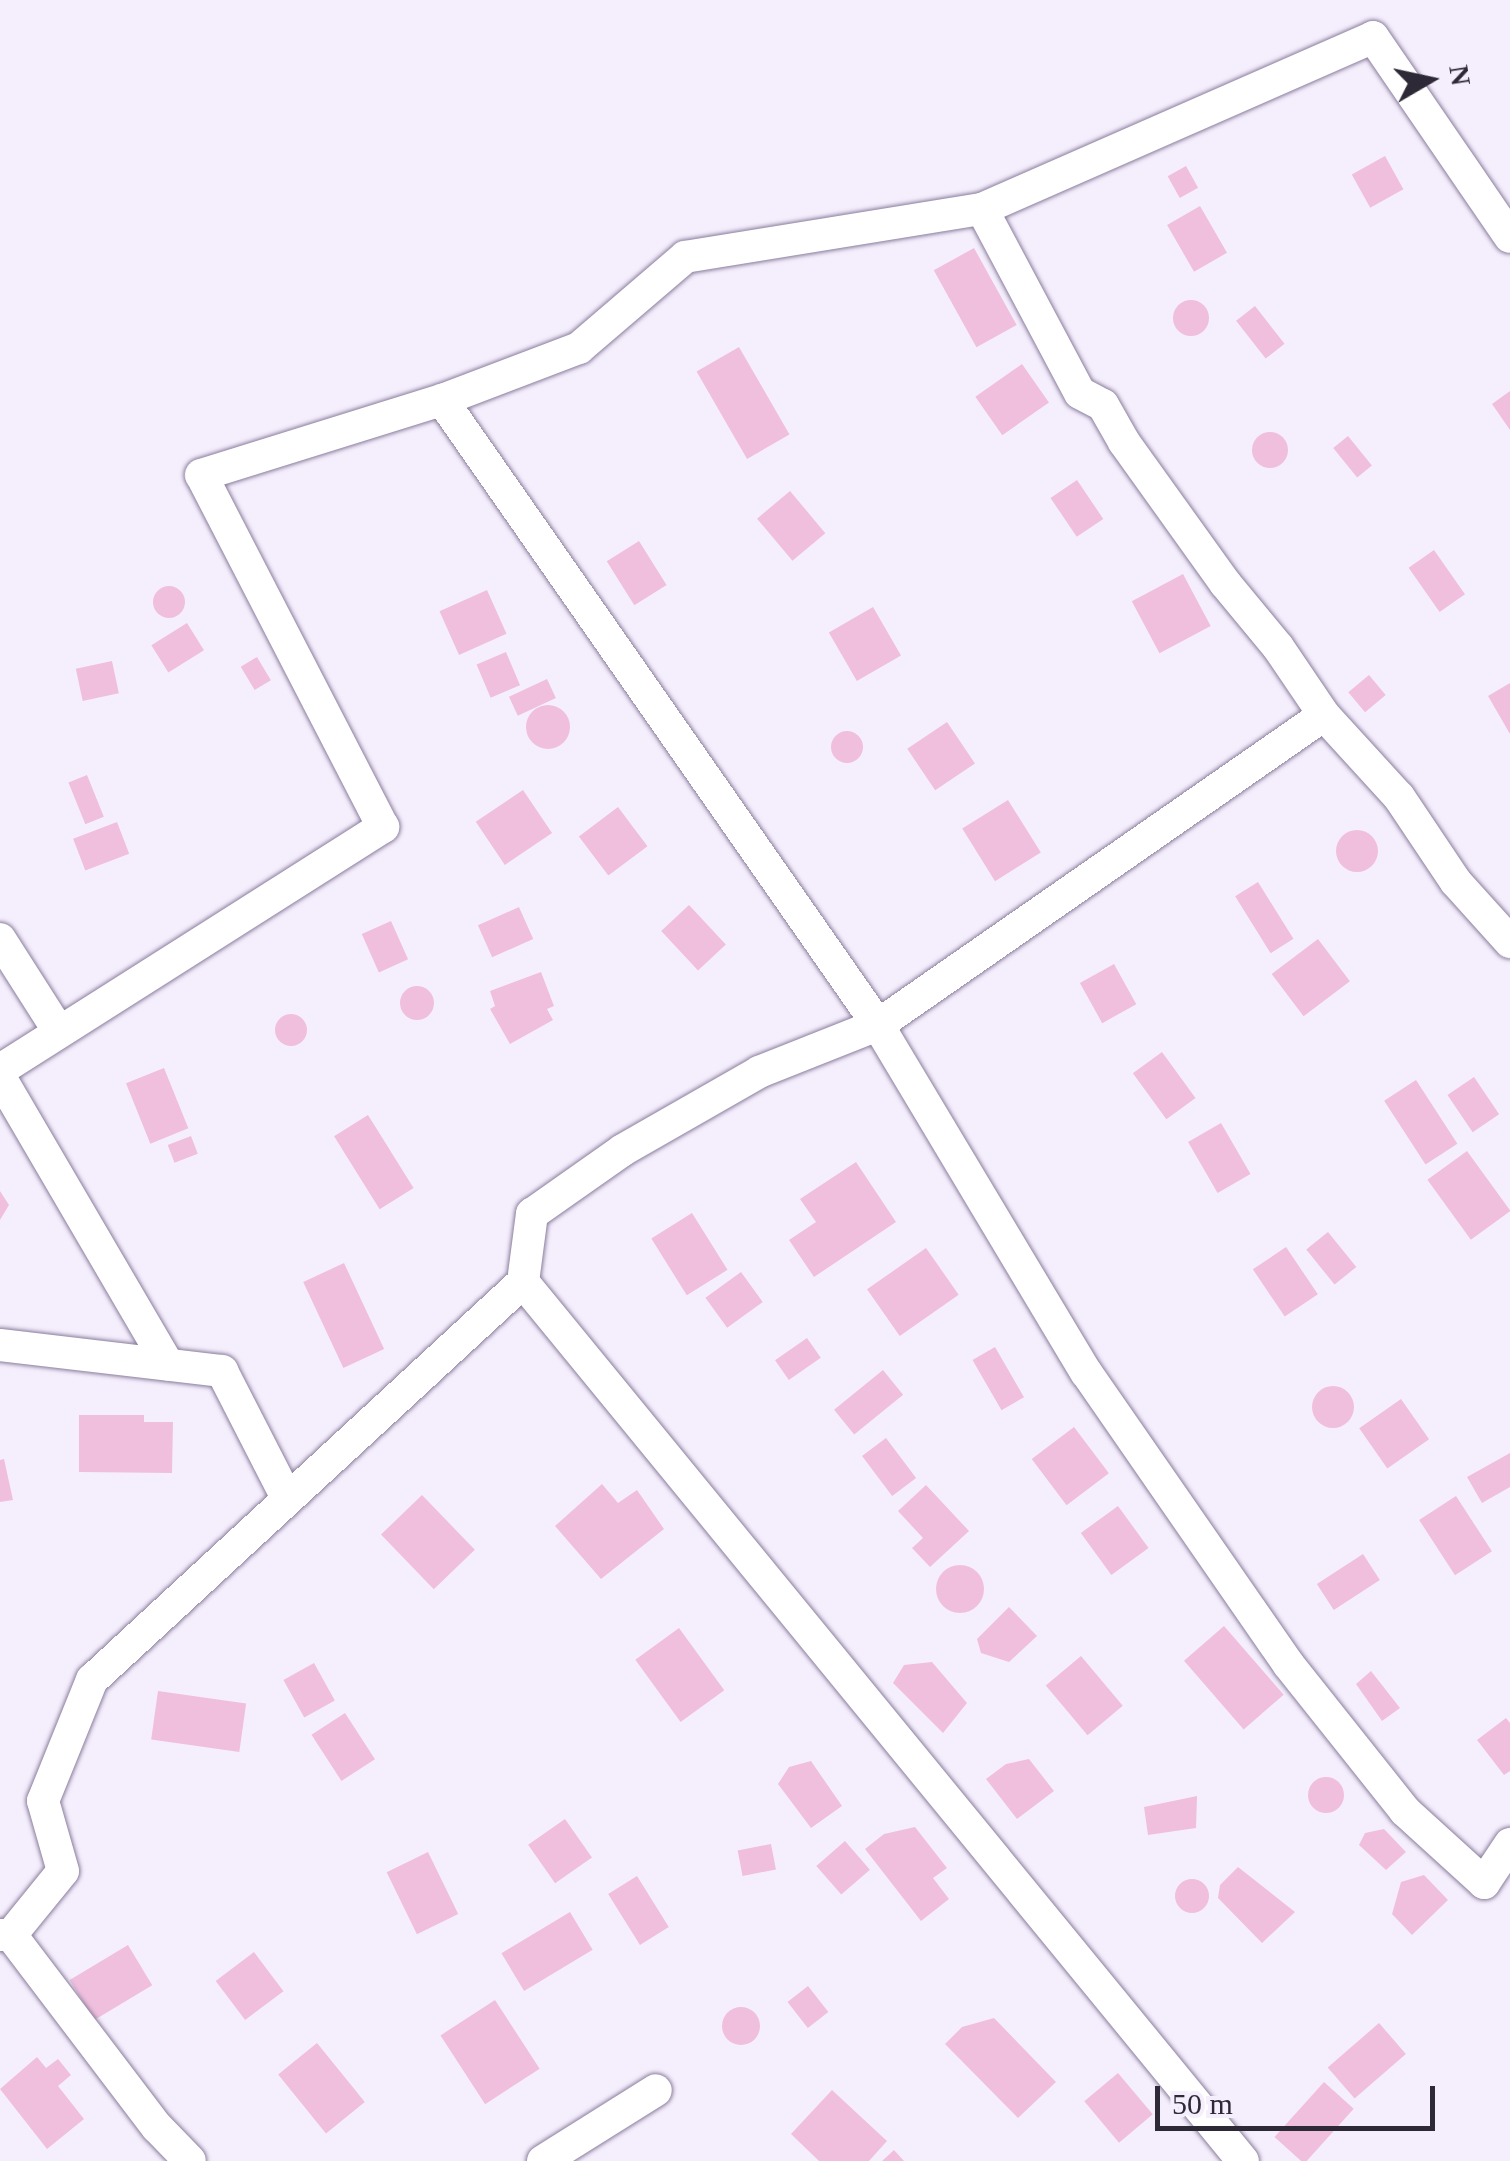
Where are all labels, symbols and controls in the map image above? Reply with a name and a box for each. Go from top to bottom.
north arrow [1380,30,1480,130]
text: N [1443,63,1477,88]
scale bar [1160,2066,1440,2128]
text: 50 m [1172,2087,1233,2120]

